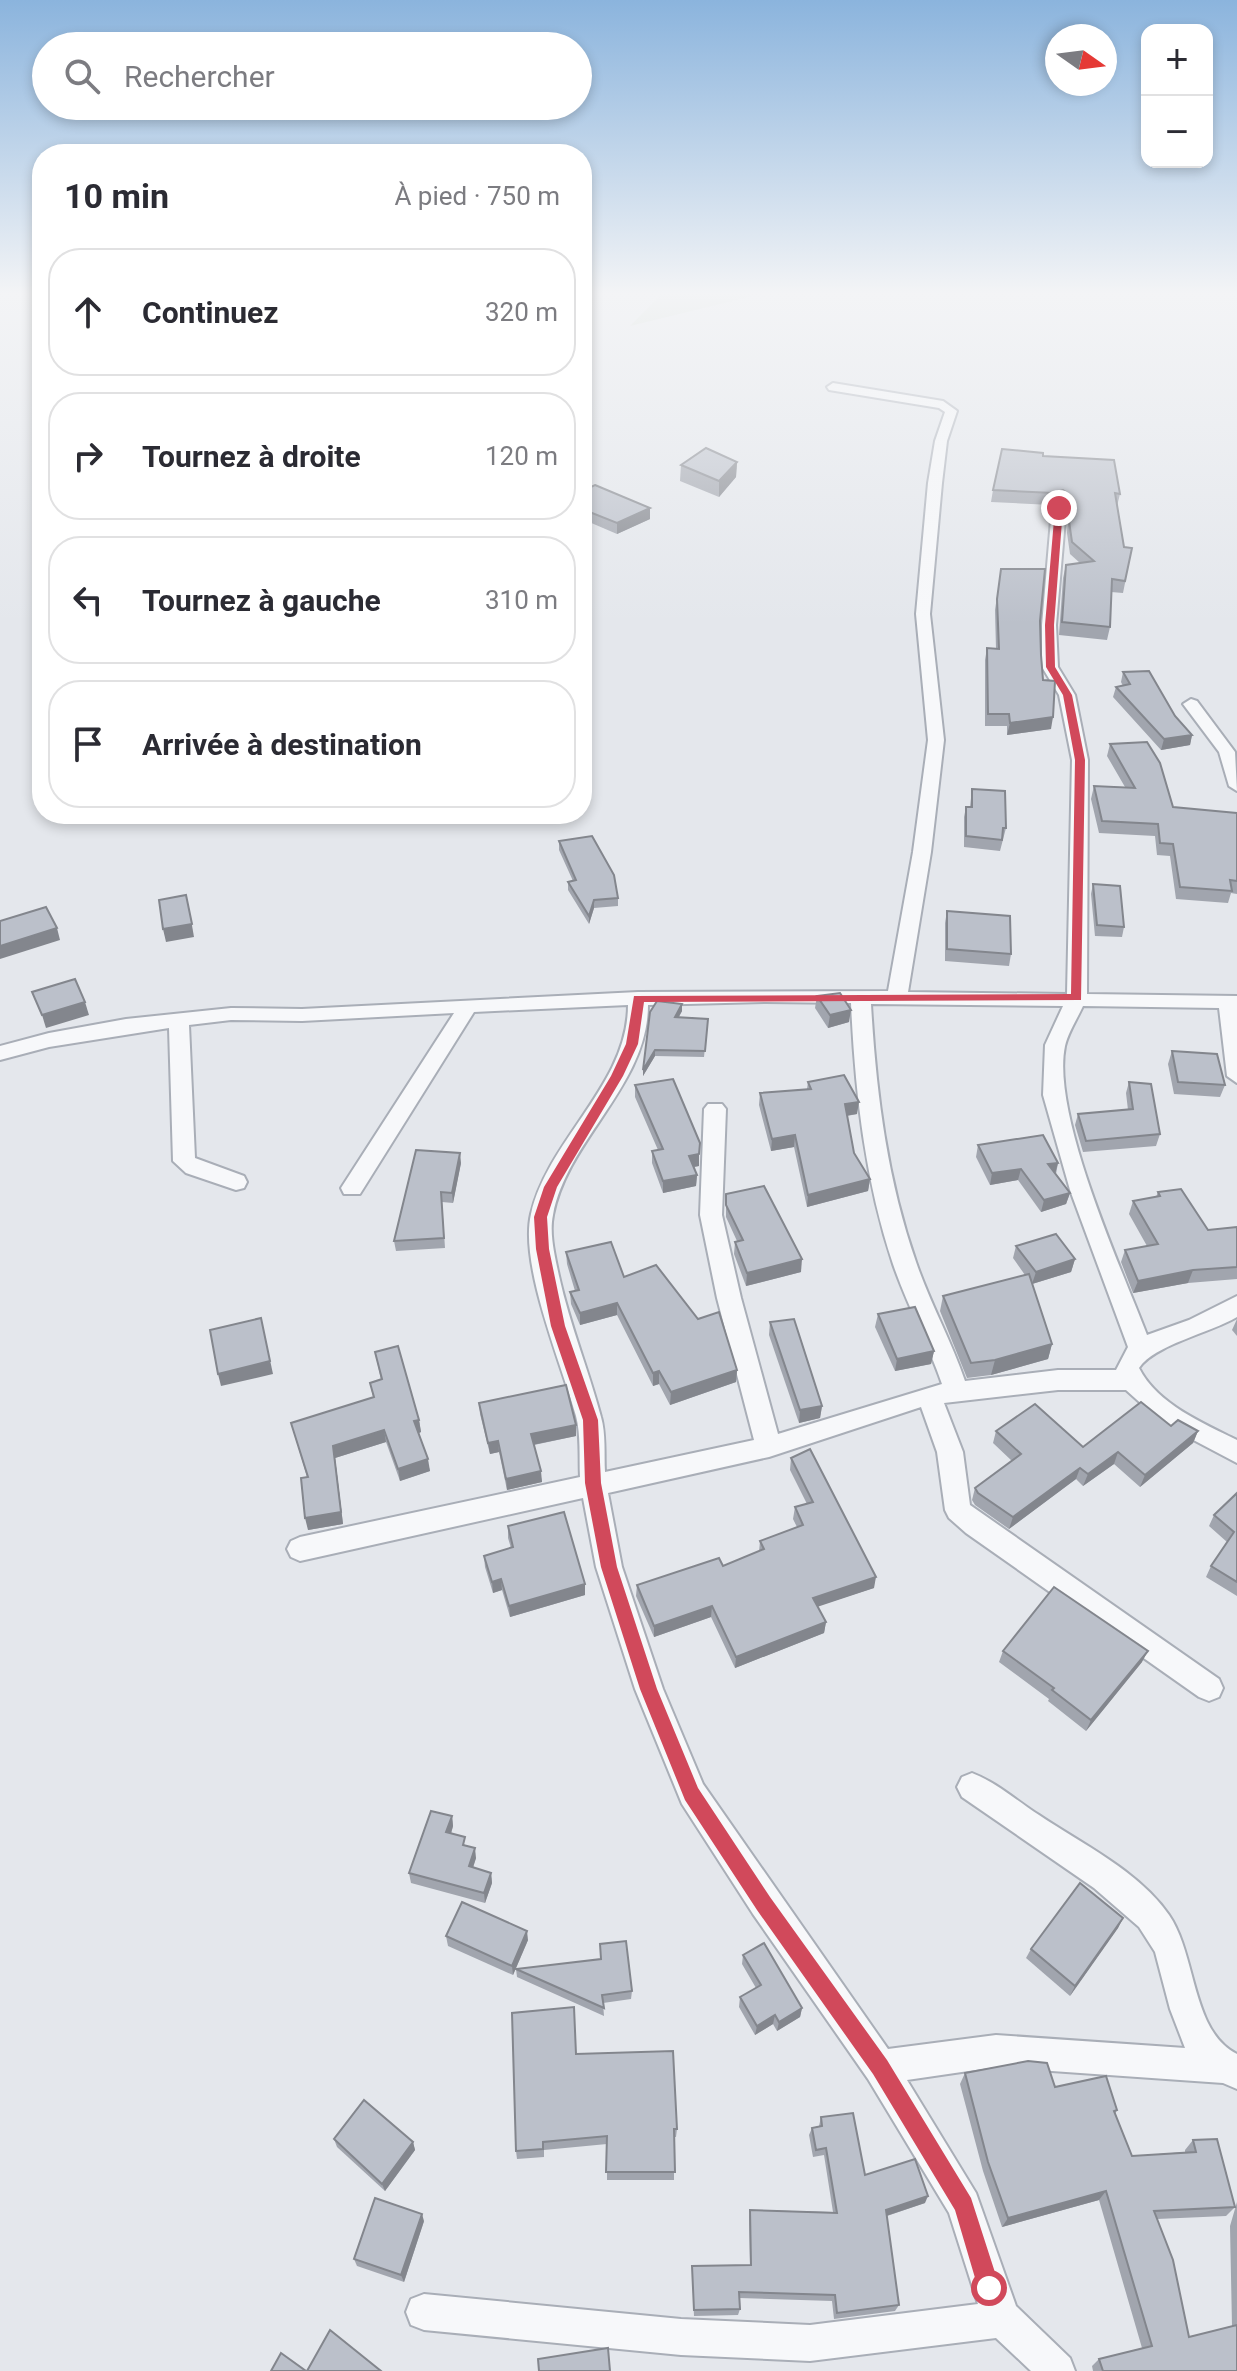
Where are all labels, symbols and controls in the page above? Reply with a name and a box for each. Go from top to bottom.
north arrow [1045,24,1117,96]
map controls [1141,24,1213,168]
button: + [1141,24,1213,96]
search box [32,32,592,120]
icon: search [60,54,104,98]
text: Rechercher [124,59,275,94]
button: − [1141,96,1213,168]
text: 10 min [64,176,169,216]
text: À pied · 750 m [394,181,560,211]
icon: ahead [66,290,110,334]
text: Continuez [142,295,279,330]
text: 320 m [485,297,558,327]
icon: right [66,434,110,478]
text: Tournez à droite [142,439,361,474]
text: 120 m [485,441,558,471]
route end [1041,490,1077,526]
icon: left [66,578,110,622]
text: Tournez à gauche [142,583,381,618]
text: 310 m [485,585,558,615]
icon: arrive [66,722,110,766]
text: Arrivée à destination [142,727,422,762]
route start [971,2270,1007,2306]

